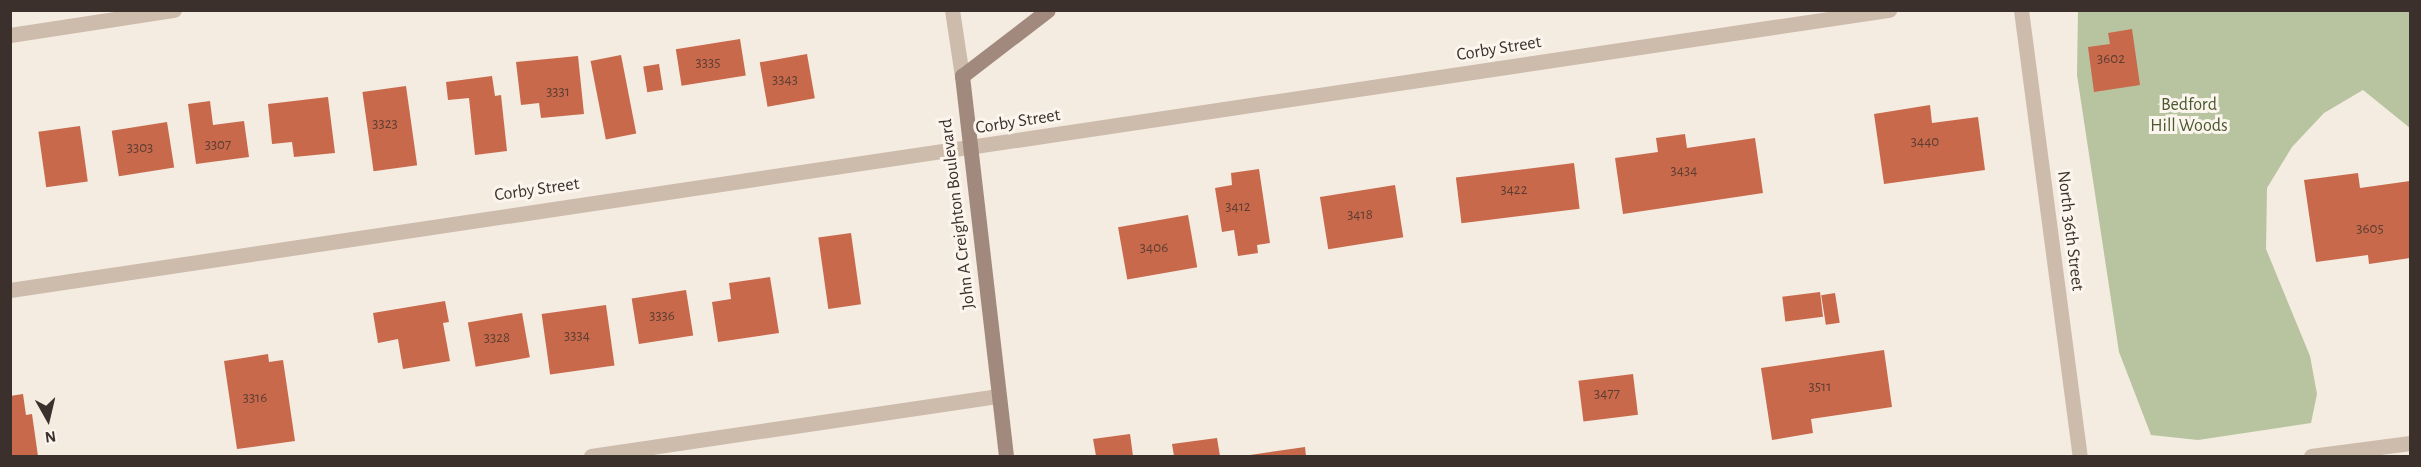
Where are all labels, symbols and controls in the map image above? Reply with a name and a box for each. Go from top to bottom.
street label: Corby Street [1455,32,1543,66]
house number: 3602 [2097,50,2125,68]
house number: 3335 [696,54,720,72]
house number: 3343 [772,71,798,89]
house number: 3331 [546,83,570,101]
park label: Bedford Hill Woods [2150,95,2228,138]
street label: Corby Street [974,105,1062,139]
house number: 3323 [372,115,398,133]
street label: John A Creighton Boulevard [936,118,980,310]
house number: 3440 [1911,133,1939,151]
house number: 3307 [205,136,231,154]
house number: 3303 [127,139,153,157]
house number: 3434 [1671,162,1697,180]
street label: North 36th Street [2052,170,2088,292]
street label: Corby Street [493,173,581,207]
house number: 3422 [1500,181,1528,199]
house number: 3412 [1225,198,1251,216]
house number: 3418 [1347,206,1373,224]
house number: 3605 [2356,220,2384,238]
house number: 3406 [1140,239,1168,257]
house number: 3336 [649,307,675,325]
house number: 3334 [564,327,590,345]
house number: 3328 [484,329,510,347]
house number: 3511 [1809,378,1831,396]
house number: 3477 [1594,385,1620,403]
north arrow [18,389,78,449]
house number: 3316 [243,389,267,407]
text: N [44,428,57,446]

